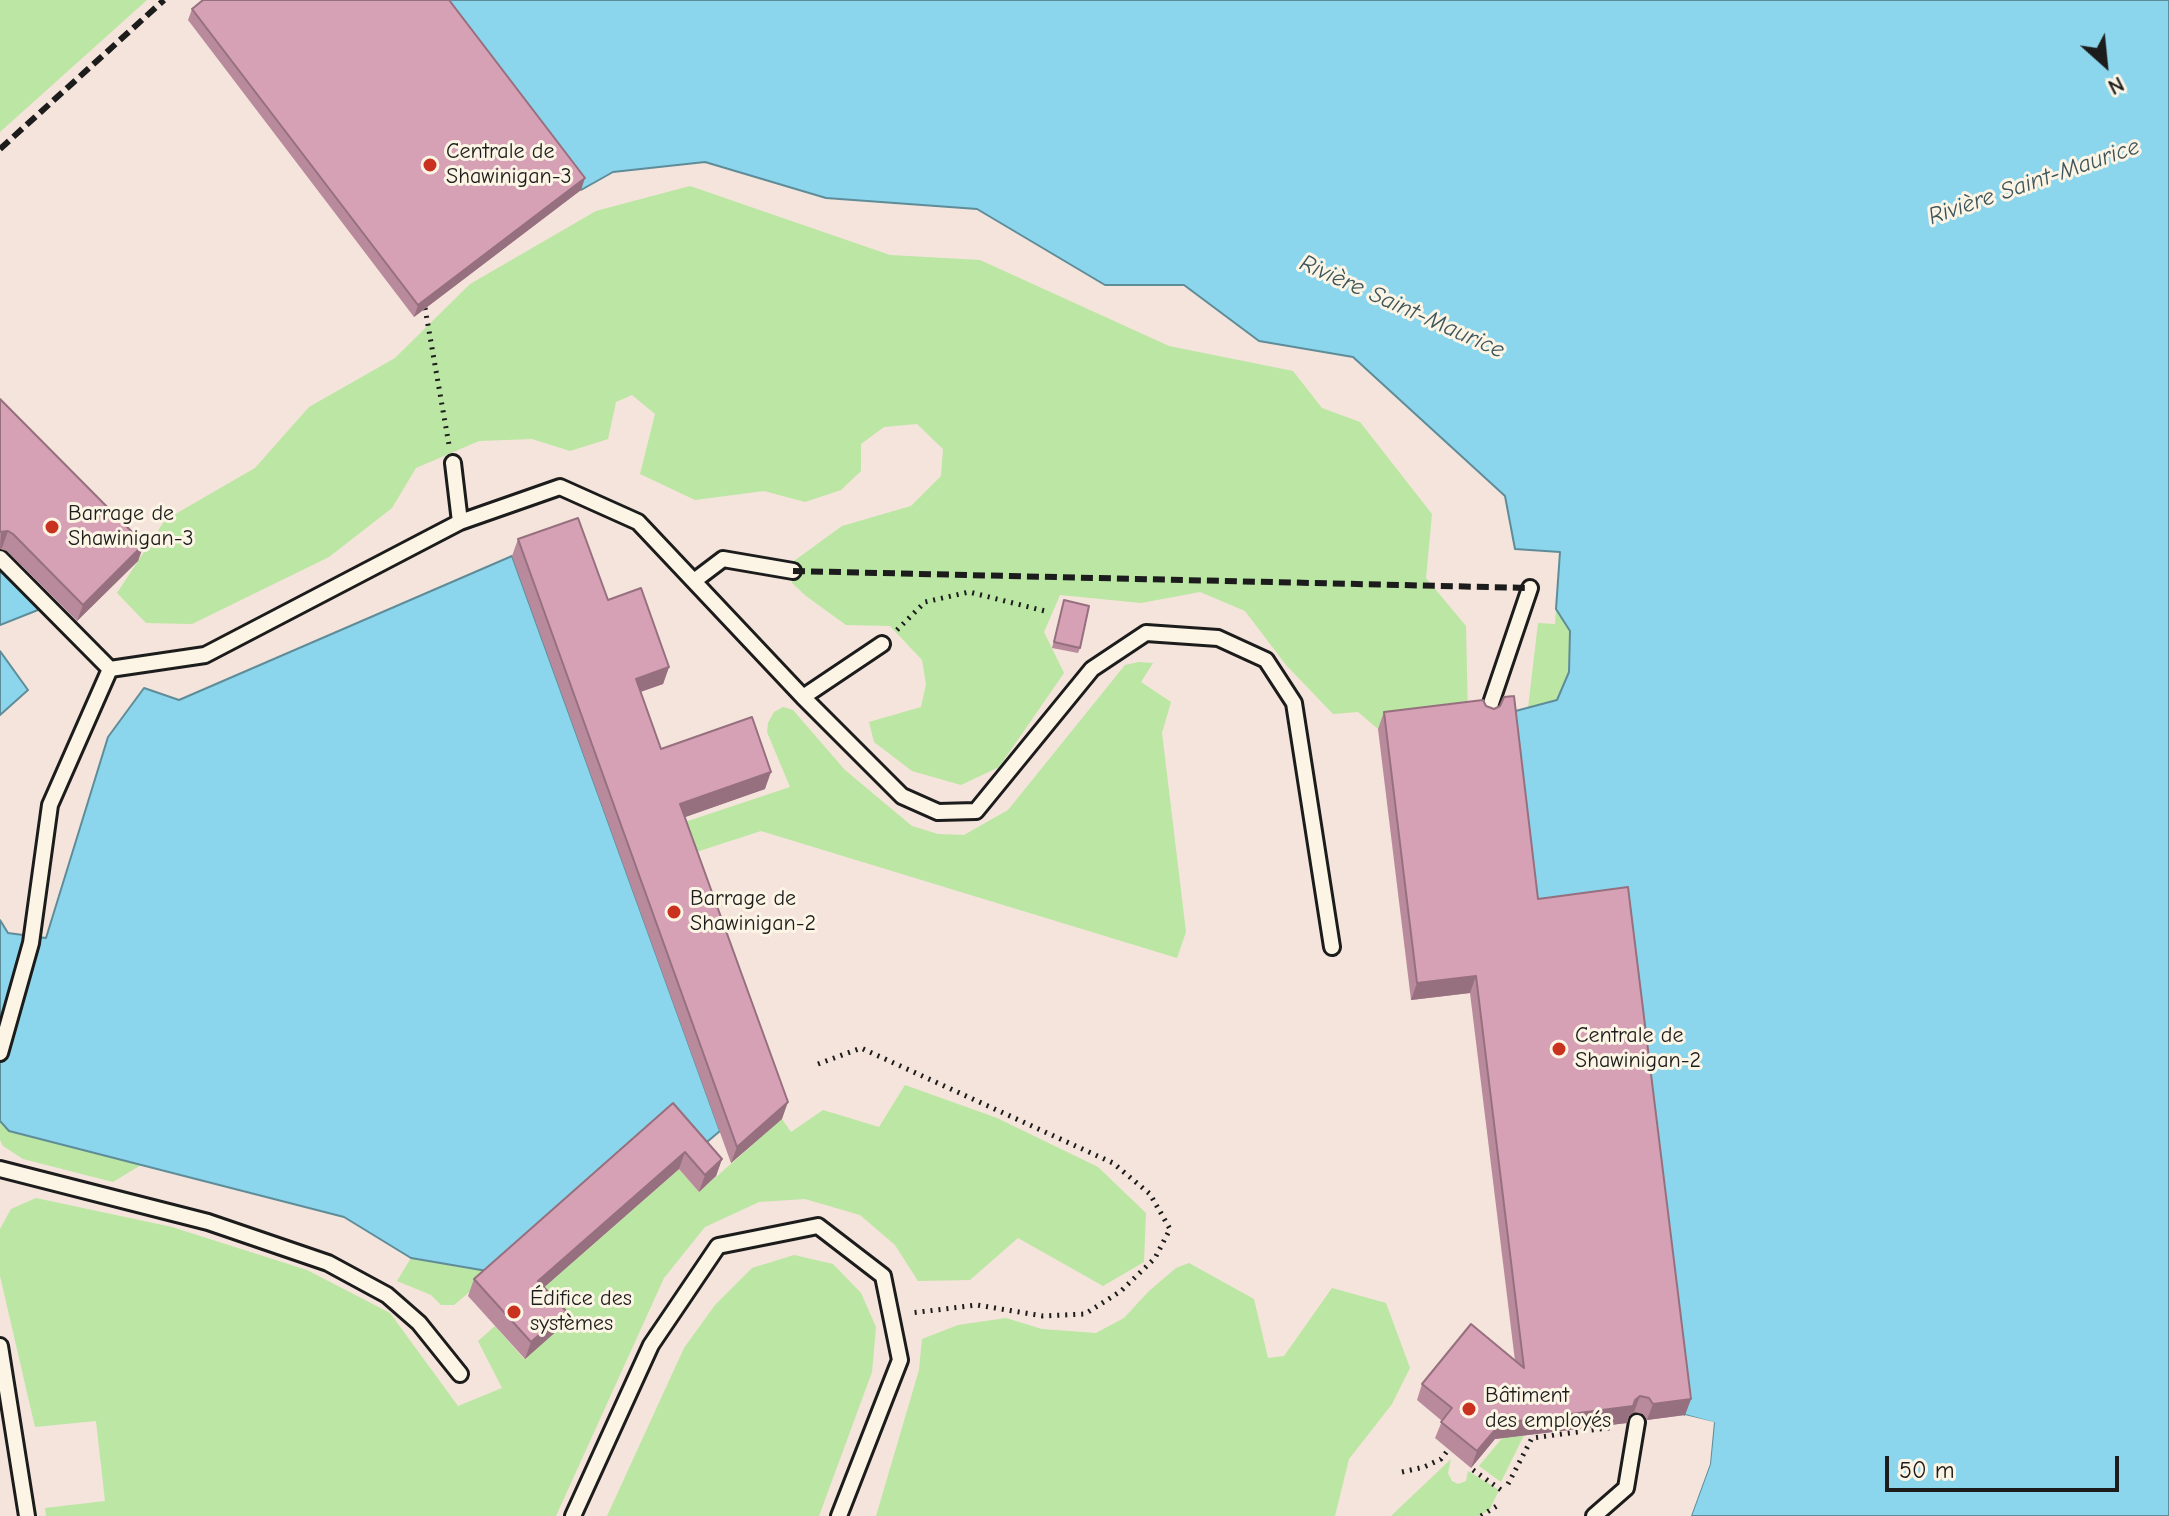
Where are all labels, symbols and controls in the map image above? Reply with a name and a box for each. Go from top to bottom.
north arrow [2065,24,2145,104]
text: N [2104,71,2128,100]
water label: Rivière Saint-Maurice [1925,132,2143,232]
place label: Centrale de Shawinigan-3 [446,139,572,190]
marker: Centrale de Shawinigan-3 [421,156,439,174]
water label: Rivière Saint-Maurice [1295,249,1509,365]
place label: Barrage de Shawinigan-3 [68,501,194,552]
marker: Barrage de Shawinigan-3 [43,518,61,536]
place label: Barrage de Shawinigan-2 [690,886,816,938]
marker: Barrage de Shawinigan-2 [665,903,683,921]
place label: Centrale de Shawinigan-2 [1575,1023,1701,1074]
marker: Centrale de Shawinigan-2 [1550,1040,1568,1058]
place label: Édifice des systèmes [530,1286,632,1338]
marker: Édifice des systèmes [505,1303,523,1321]
place label: Bâtiment des employés [1485,1383,1611,1434]
marker: Bâtiment des employés [1460,1400,1478,1418]
scale bar [1889,1440,2123,1490]
text: 50 m [1899,1456,1955,1484]

